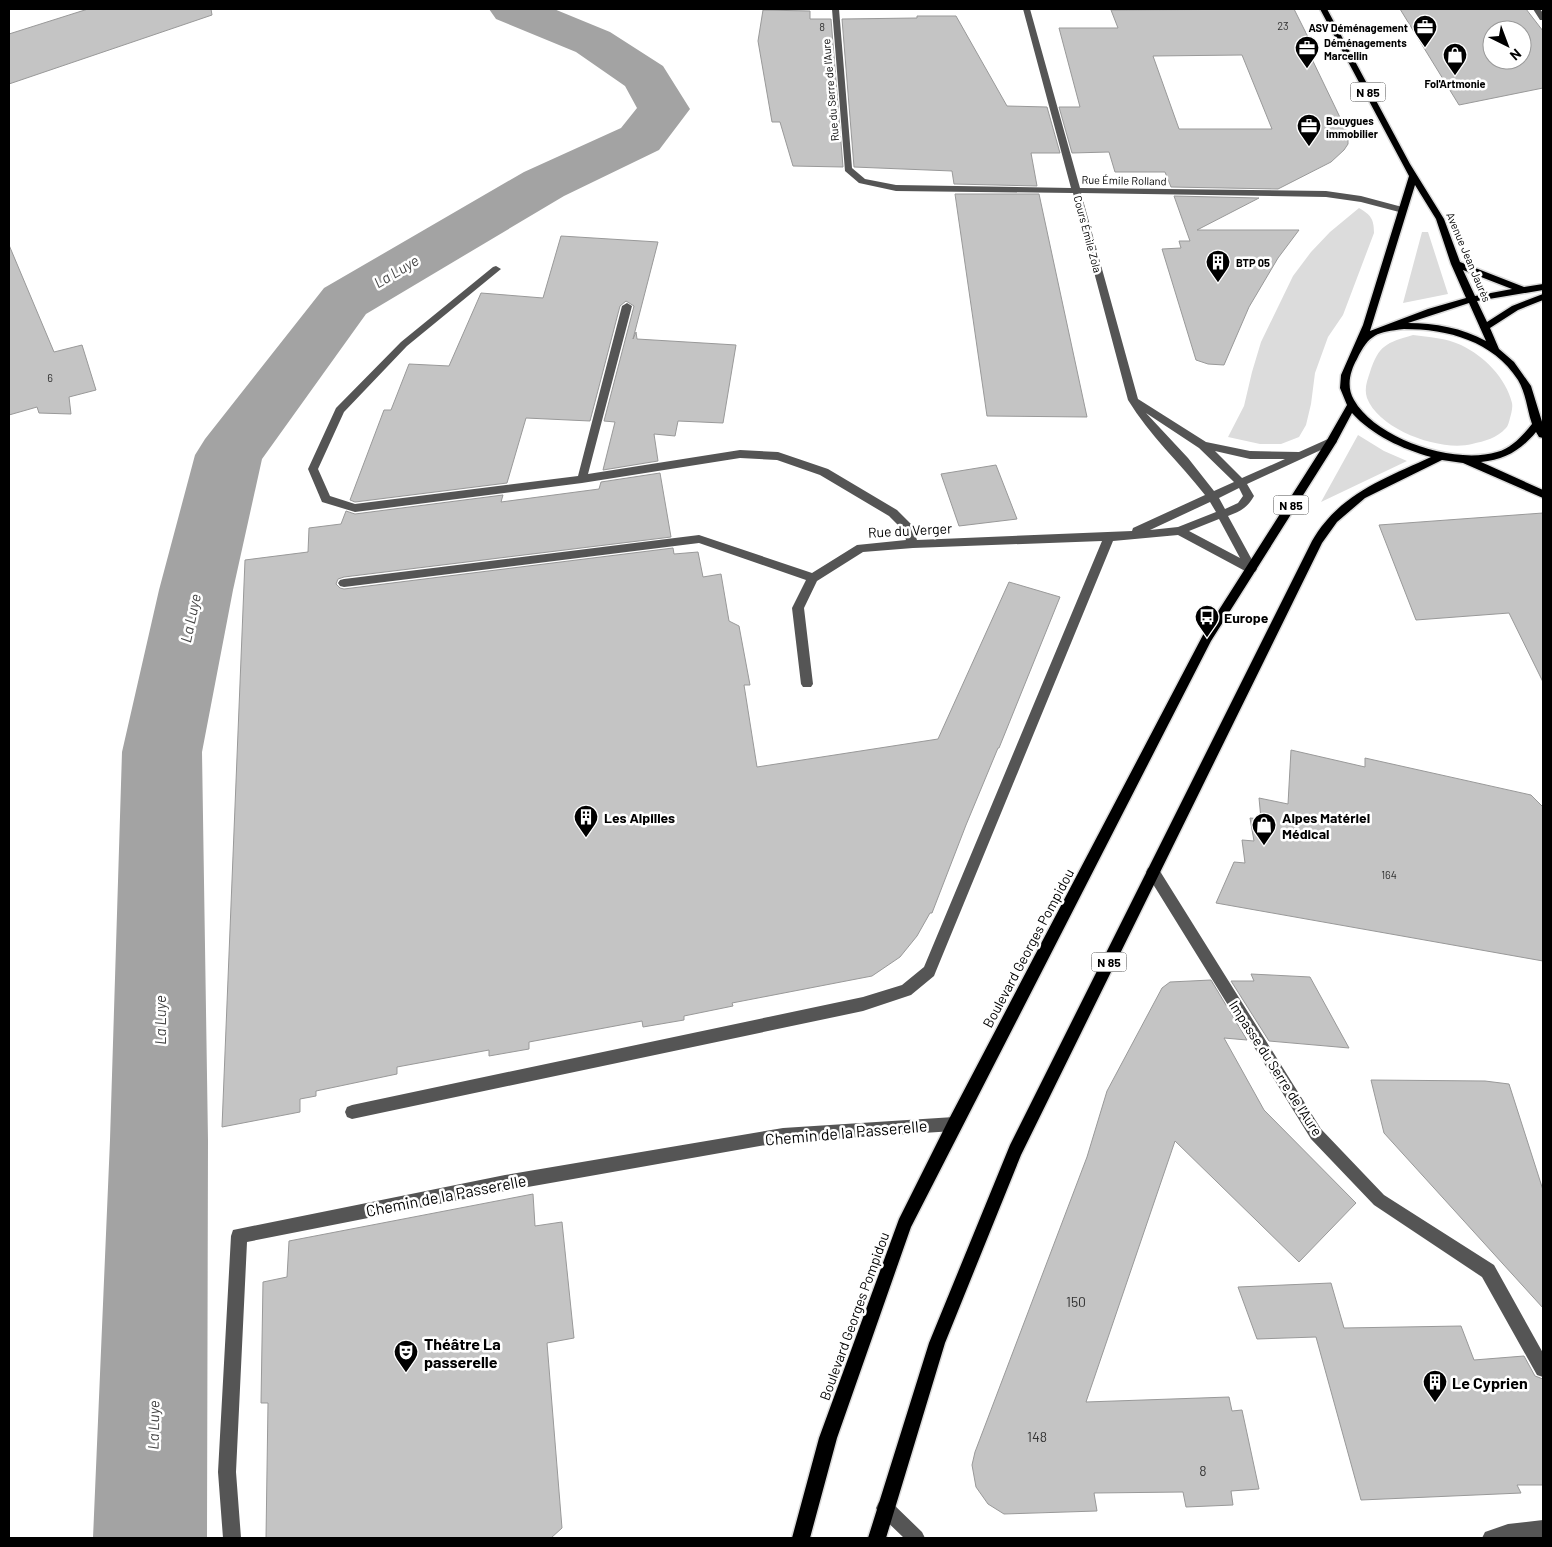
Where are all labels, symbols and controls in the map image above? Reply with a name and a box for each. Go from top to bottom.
office icon: ASV Déménagement [1412,14,1438,48]
house number: 23 [1277,19,1289,32]
house number: 8 [819,20,825,33]
north arrow [1482,20,1532,70]
place label: ASV Déménagement [1309,21,1408,34]
office icon: Déménagements Marcellin [1294,35,1320,69]
place label: Déménagements Marcellin [1324,36,1407,62]
street label: Rue du Serre de l'Aure [819,38,841,142]
shop icon: Fol'Artmonie [1442,42,1468,76]
text: N [1507,46,1525,64]
place label: Fol'Artmonie [1424,77,1486,90]
road number: N 85 [1350,82,1386,101]
office icon: Bouygues immobilier [1296,113,1322,147]
place label: Bouygues immobilier [1326,114,1379,140]
street label: Rue Émile Rolland [1081,173,1167,187]
street label: Cours Émile Zola [1071,194,1105,274]
street label: Avenue Jean Jaurès [1444,210,1494,304]
building icon: BTP 05 [1205,249,1231,283]
water label: La Luye [370,250,422,291]
place label: BTP 05 [1236,256,1270,269]
house number: 6 [47,371,53,384]
road number: N 85 [1274,496,1308,514]
street label: Rue du Verger [867,519,953,541]
water label: La Luye [176,592,204,644]
bus stop icon: Europe [1194,604,1220,638]
place label: Europe [1224,609,1269,626]
building icon: Les Alpilles [573,804,599,838]
place label: Les Alpilles [604,809,675,826]
place label: Alpes Matériel Médical [1282,809,1370,842]
shop icon: Alpes Matériel Médical [1251,812,1277,846]
street label: Boulevard Georges Pompidou [979,866,1077,1030]
house number: 164 [1381,868,1397,881]
road number: N 85 [1092,952,1126,972]
water label: La Luye [151,995,169,1045]
street label: Impasse du Serre de l'Aure [1226,997,1326,1139]
street label: Chemin de la Passerelle [764,1115,928,1149]
street label: Chemin de la Passerelle [364,1170,528,1220]
street label: Boulevard Georges Pompidou [816,1230,892,1402]
house number: 150 [1066,1293,1086,1310]
place label: Théâtre La passerelle [424,1334,501,1371]
theatre icon: Théâtre La passerelle [393,1339,419,1373]
building icon: Le Cyprien [1422,1369,1448,1403]
place label: Le Cyprien [1452,1373,1528,1392]
water label: La Luye [144,1400,162,1450]
house number: 148 [1027,1428,1047,1445]
house number: 8 [1199,1462,1207,1479]

